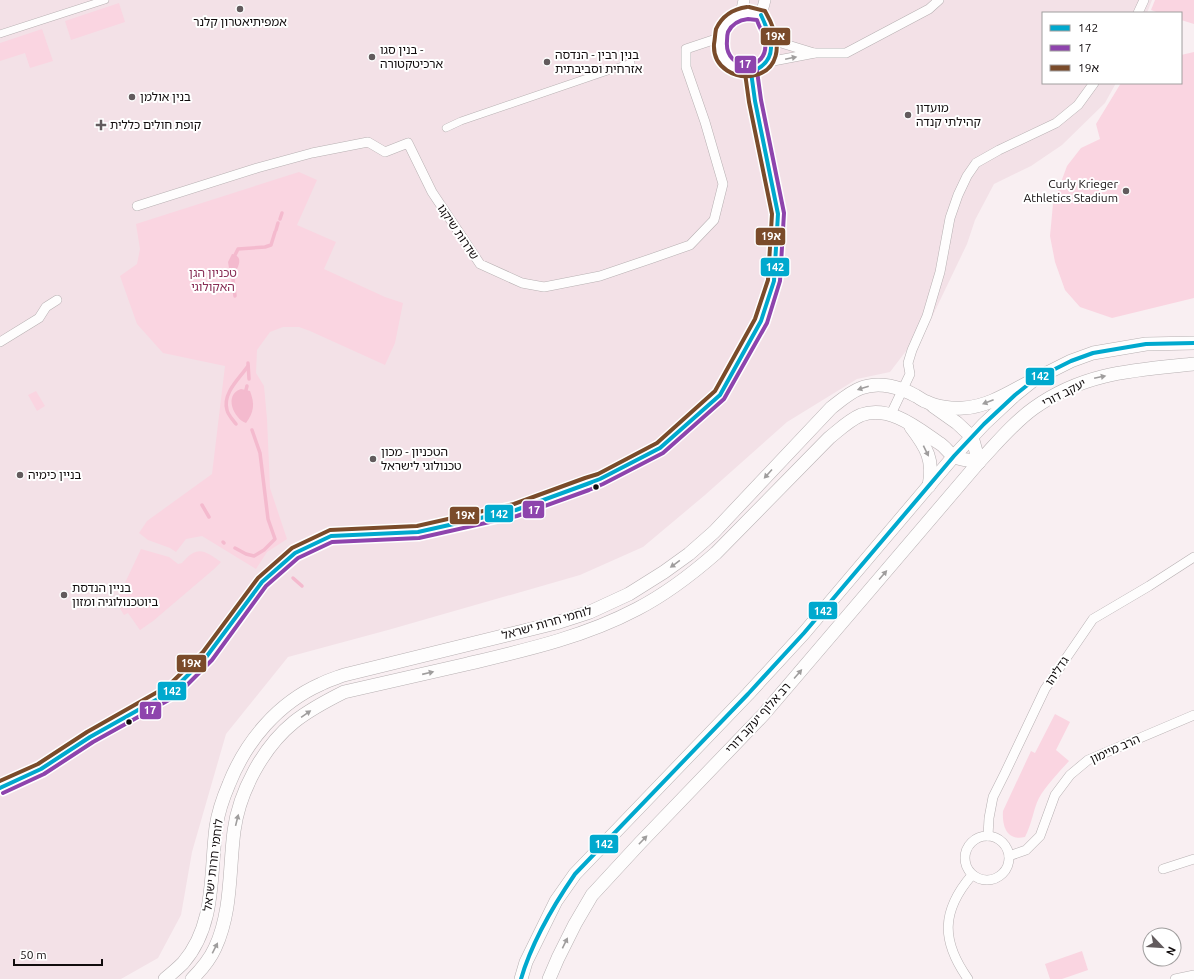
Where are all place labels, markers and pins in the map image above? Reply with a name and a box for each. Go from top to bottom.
marker: אמפיתיאטרון קלנר [235,4,245,14]
place label: אמפיתיאטרון קלנר [193,15,287,28]
place label: בנין סגו - ארכיטקטורה [380,43,443,70]
place label: בנין רבין - הנדסה אזרחית וסביבתית [555,48,643,75]
marker: בנין סגו - ארכיטקטורה [367,52,377,62]
marker: בנין רבין - הנדסה אזרחית וסביבתית [542,57,552,67]
place label: בנין אולמן [140,90,191,103]
marker: בנין אולמן [127,92,137,102]
place label: מועדון קהילתי קנדה [916,101,981,128]
marker: מועדון קהילתי קנדה [903,110,913,120]
place label: קופת חולים כללית [110,118,202,131]
marker: קופת חולים כללית [95,119,107,131]
place label: Curly Krieger Athletics Stadium [1023,177,1118,204]
marker: Curly Krieger Athletics Stadium [1121,186,1131,196]
place label: הטכניון - מכון טכנולוגי לישראל [381,445,462,472]
marker: הטכניון - מכון טכנולוגי לישראל [368,454,378,464]
place label: בניין כימיה [28,468,82,481]
marker: בניין כימיה [15,470,25,480]
unlabelled marker [591,482,601,492]
place label: בניין הנדסת ביוטכנולוגיה ומזון [72,581,158,608]
marker: בניין הנדסת ביוטכנולוגיה ומזון [59,590,69,600]
unlabelled marker [124,717,134,727]

